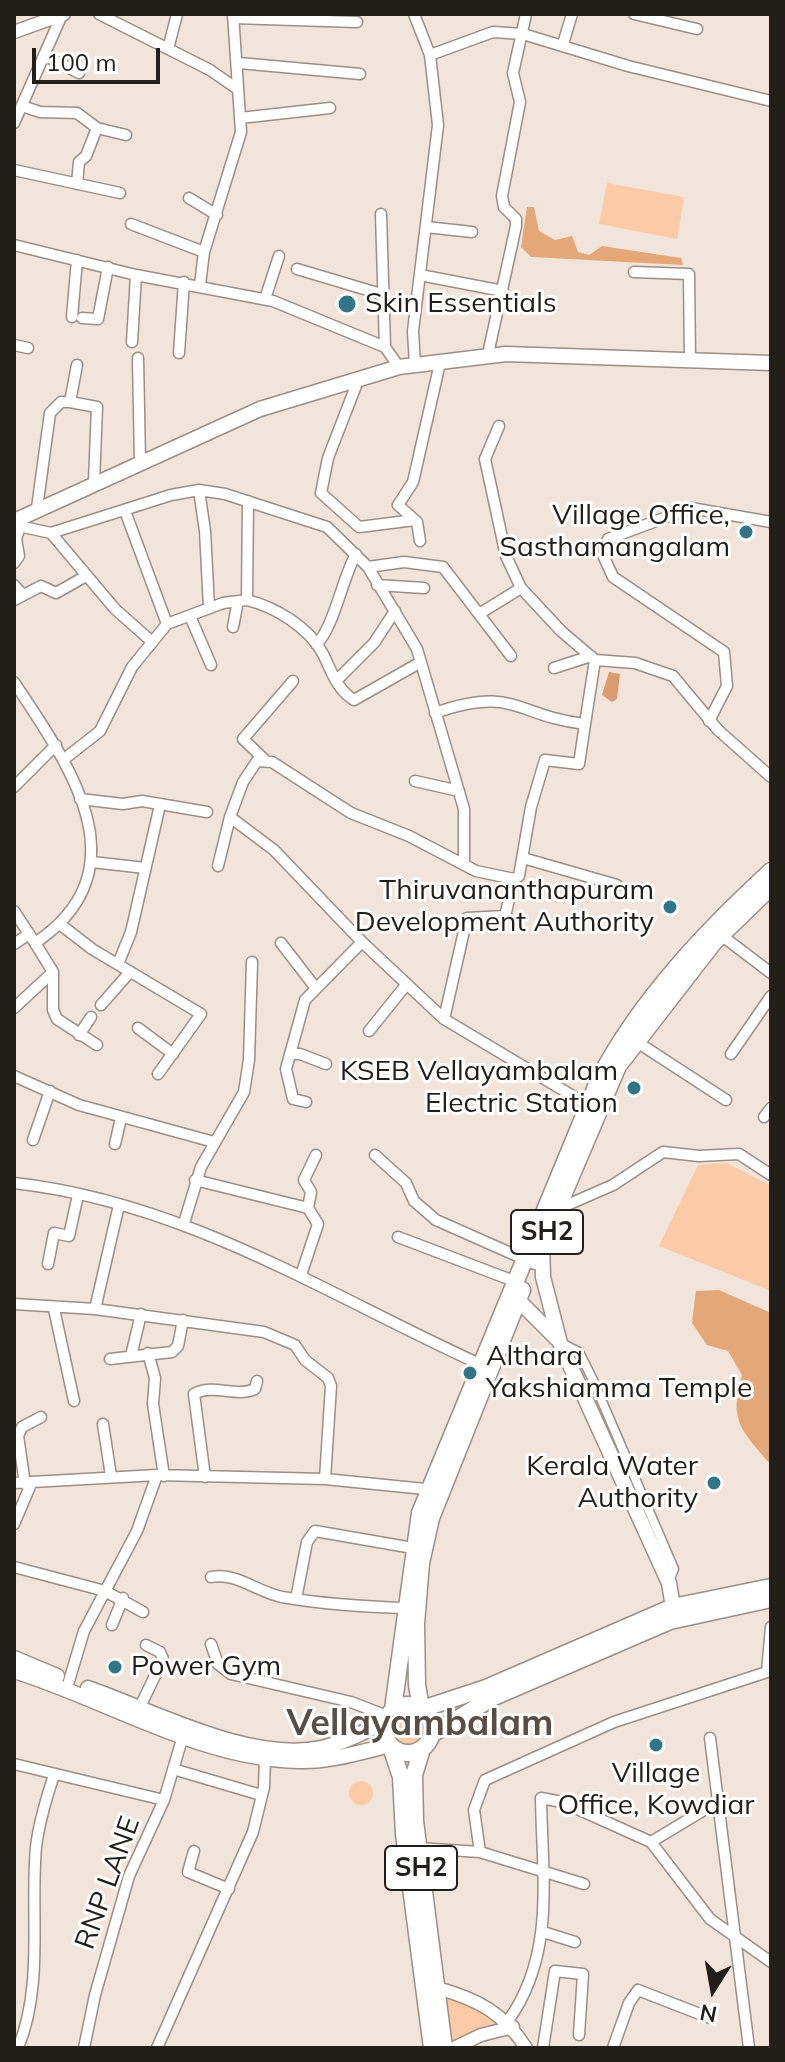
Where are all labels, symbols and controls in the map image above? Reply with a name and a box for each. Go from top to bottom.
scale bar [36,32,164,82]
text: 100 m [46,47,117,77]
place label: Skin Essentials [365,287,557,321]
marker: Skin Essentials [336,293,358,315]
place label: Village Office, Sasthamangalam [499,499,730,565]
marker: Village Office, Sasthamangalam [737,523,755,541]
place label: Thiruvananthapuram Development Authority [355,874,654,940]
marker: Thiruvananthapuram Development Authority [661,898,679,916]
place label: KSEB Vellayambalam Electric Station [340,1055,618,1121]
marker: KSEB Vellayambalam Electric Station [625,1079,643,1097]
road number: SH2 [511,1210,583,1254]
place label: Althara Yakshiamma Temple [486,1340,752,1406]
marker: Althara Yakshiamma Temple [461,1364,479,1382]
place label: Kerala Water Authority [526,1450,698,1516]
marker: Kerala Water Authority [705,1474,723,1492]
place label: Power Gym [131,1650,281,1684]
marker: Power Gym [106,1658,124,1676]
district label: Vellayambalam [287,1702,553,1746]
marker: Village Office, Kowdiar [647,1736,665,1754]
place label: Village Office, Kowdiar [558,1757,754,1823]
street label: RNP LANE [69,1812,147,1954]
road number: SH2 [385,1846,457,1890]
north arrow [673,1950,753,2030]
text: N [698,1998,719,2029]

